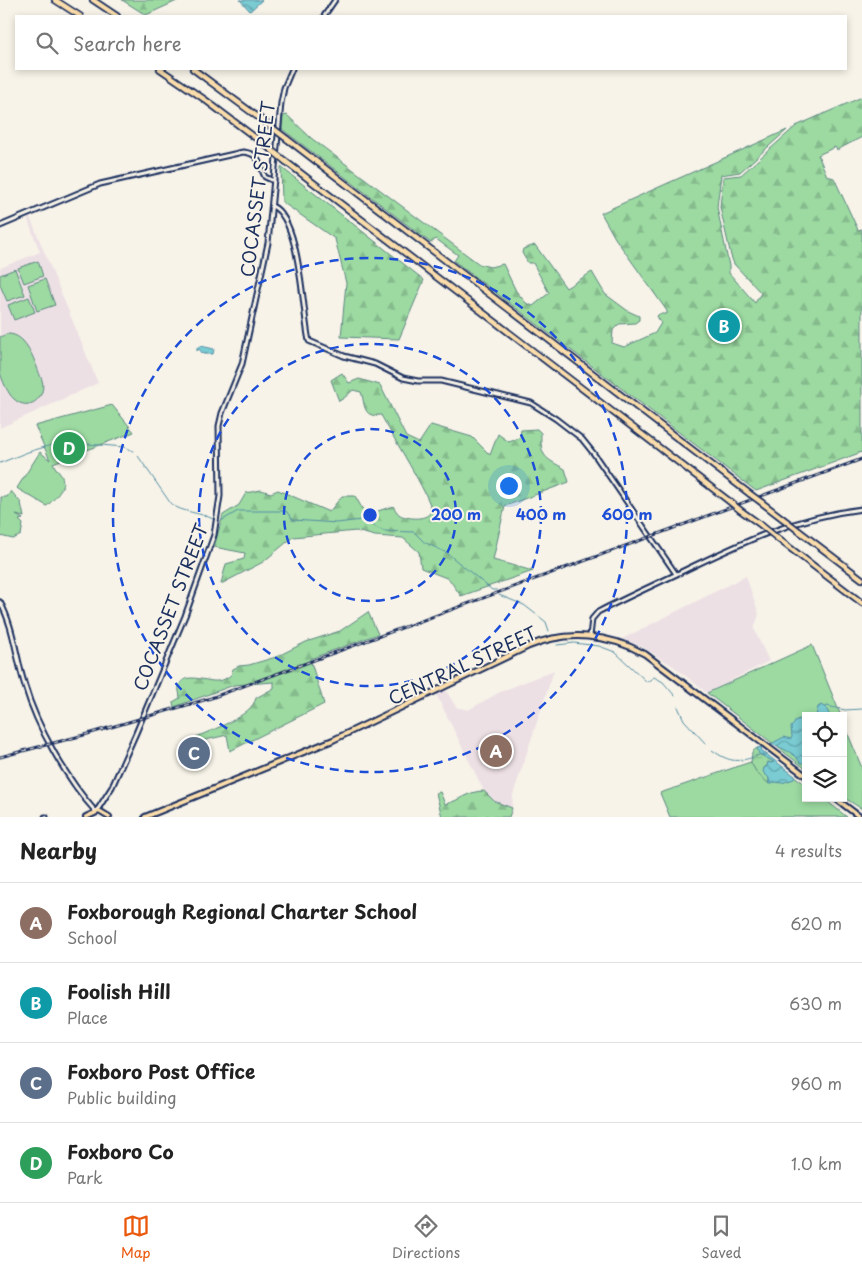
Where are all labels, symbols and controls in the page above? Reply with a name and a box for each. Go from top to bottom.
search box [15,15,847,70]
icon: search [33,29,61,57]
text: Search here [73,29,182,57]
street label: COCASSET STREET [233,99,281,278]
pin: B [708,307,740,345]
pin: D [53,429,85,467]
your location [496,473,522,499]
text: 200 m [431,502,481,525]
text: 400 m [516,502,566,525]
text: 600 m [601,502,653,525]
centre of rings [361,506,379,524]
street label: COCASSET STREET [126,519,215,694]
street label: CENTRAL STREET [383,619,541,711]
map controls [802,712,847,802]
button: locate [802,712,847,757]
pin: A [480,732,512,770]
pin: C [178,734,210,772]
button: layers [802,757,847,802]
text: Nearby [20,834,97,866]
text: 4 results [775,838,842,862]
text: Foxborough Regional Charter School [67,897,417,925]
text: A [30,911,42,935]
text: 620 m [790,911,842,935]
text: School [67,925,117,949]
text: Foolish Hill [67,977,171,1005]
text: B [31,991,41,1015]
text: 630 m [789,991,842,1015]
text: Place [67,1005,108,1029]
text: Foxboro Post Office [67,1057,255,1085]
text: C [30,1071,42,1095]
text: 960 m [791,1071,842,1095]
text: Public building [67,1085,177,1109]
text: Foxboro Co [67,1137,174,1165]
text: D [30,1151,42,1175]
text: 1.0 km [791,1151,842,1175]
text: Park [67,1165,103,1189]
tab: Map [121,1212,151,1263]
tab: Directions [392,1212,460,1263]
tab: Saved [702,1212,741,1263]

